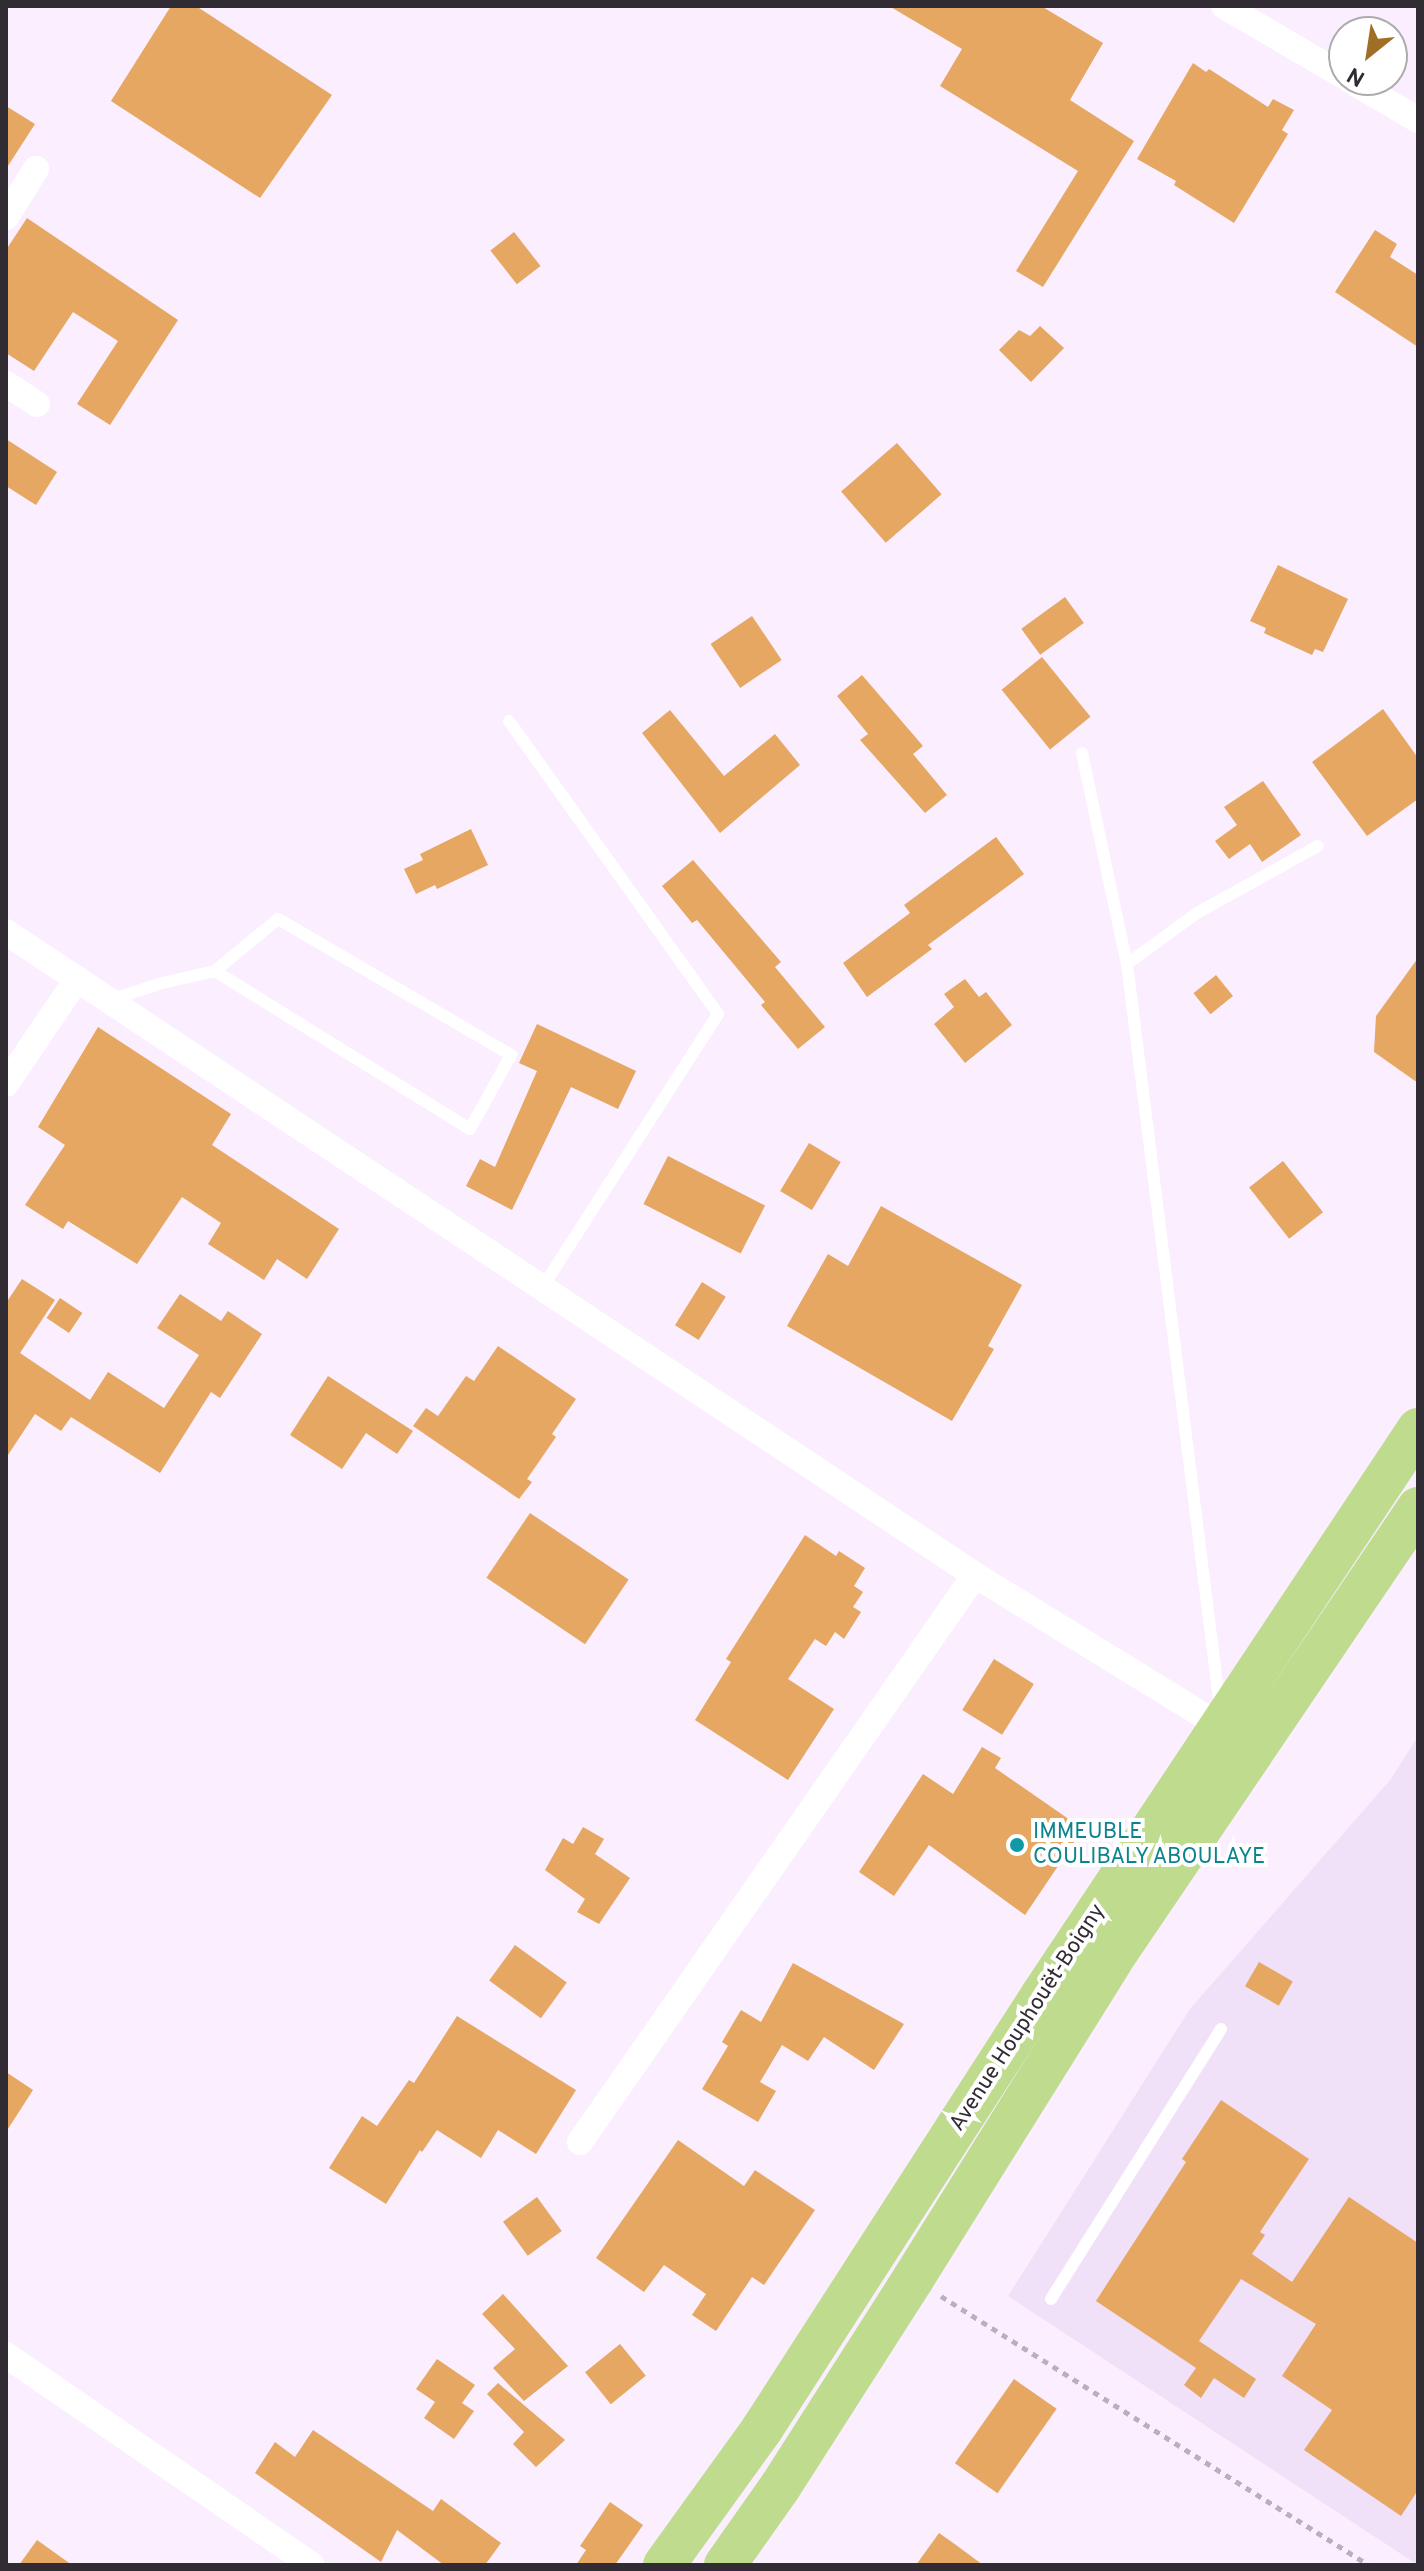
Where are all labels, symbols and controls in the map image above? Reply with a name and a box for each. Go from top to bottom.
north arrow [1328,16,1408,96]
text: N [1343,60,1370,91]
place label: IMMEUBLE COULIBALY ABOULAYE [1033,1819,1267,1870]
marker: IMMEUBLE COULIBALY ABOULAYE [1008,1836,1026,1854]
street label: Avenue Houphouët-Boigny [945,1899,1111,2137]

